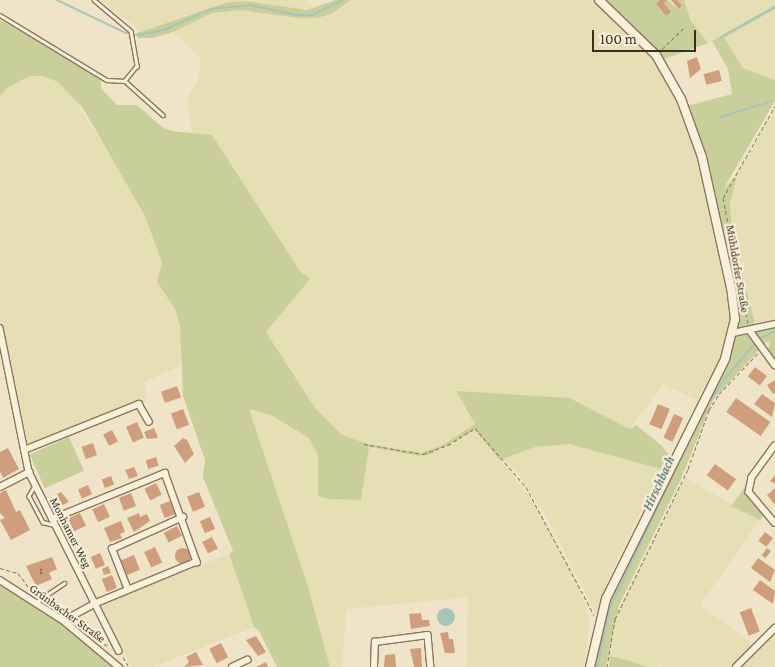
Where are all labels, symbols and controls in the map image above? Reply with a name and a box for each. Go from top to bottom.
scale bar [595,20,699,52]
text: 100 m [600,31,637,47]
street label: Mühldorfer Straße [722,224,752,314]
water label: Hirschbach [638,453,678,513]
street label: Monhamer Weg [46,495,94,571]
house number: 1 [39,565,43,577]
street label: Grünbacher Straße [26,582,108,646]

